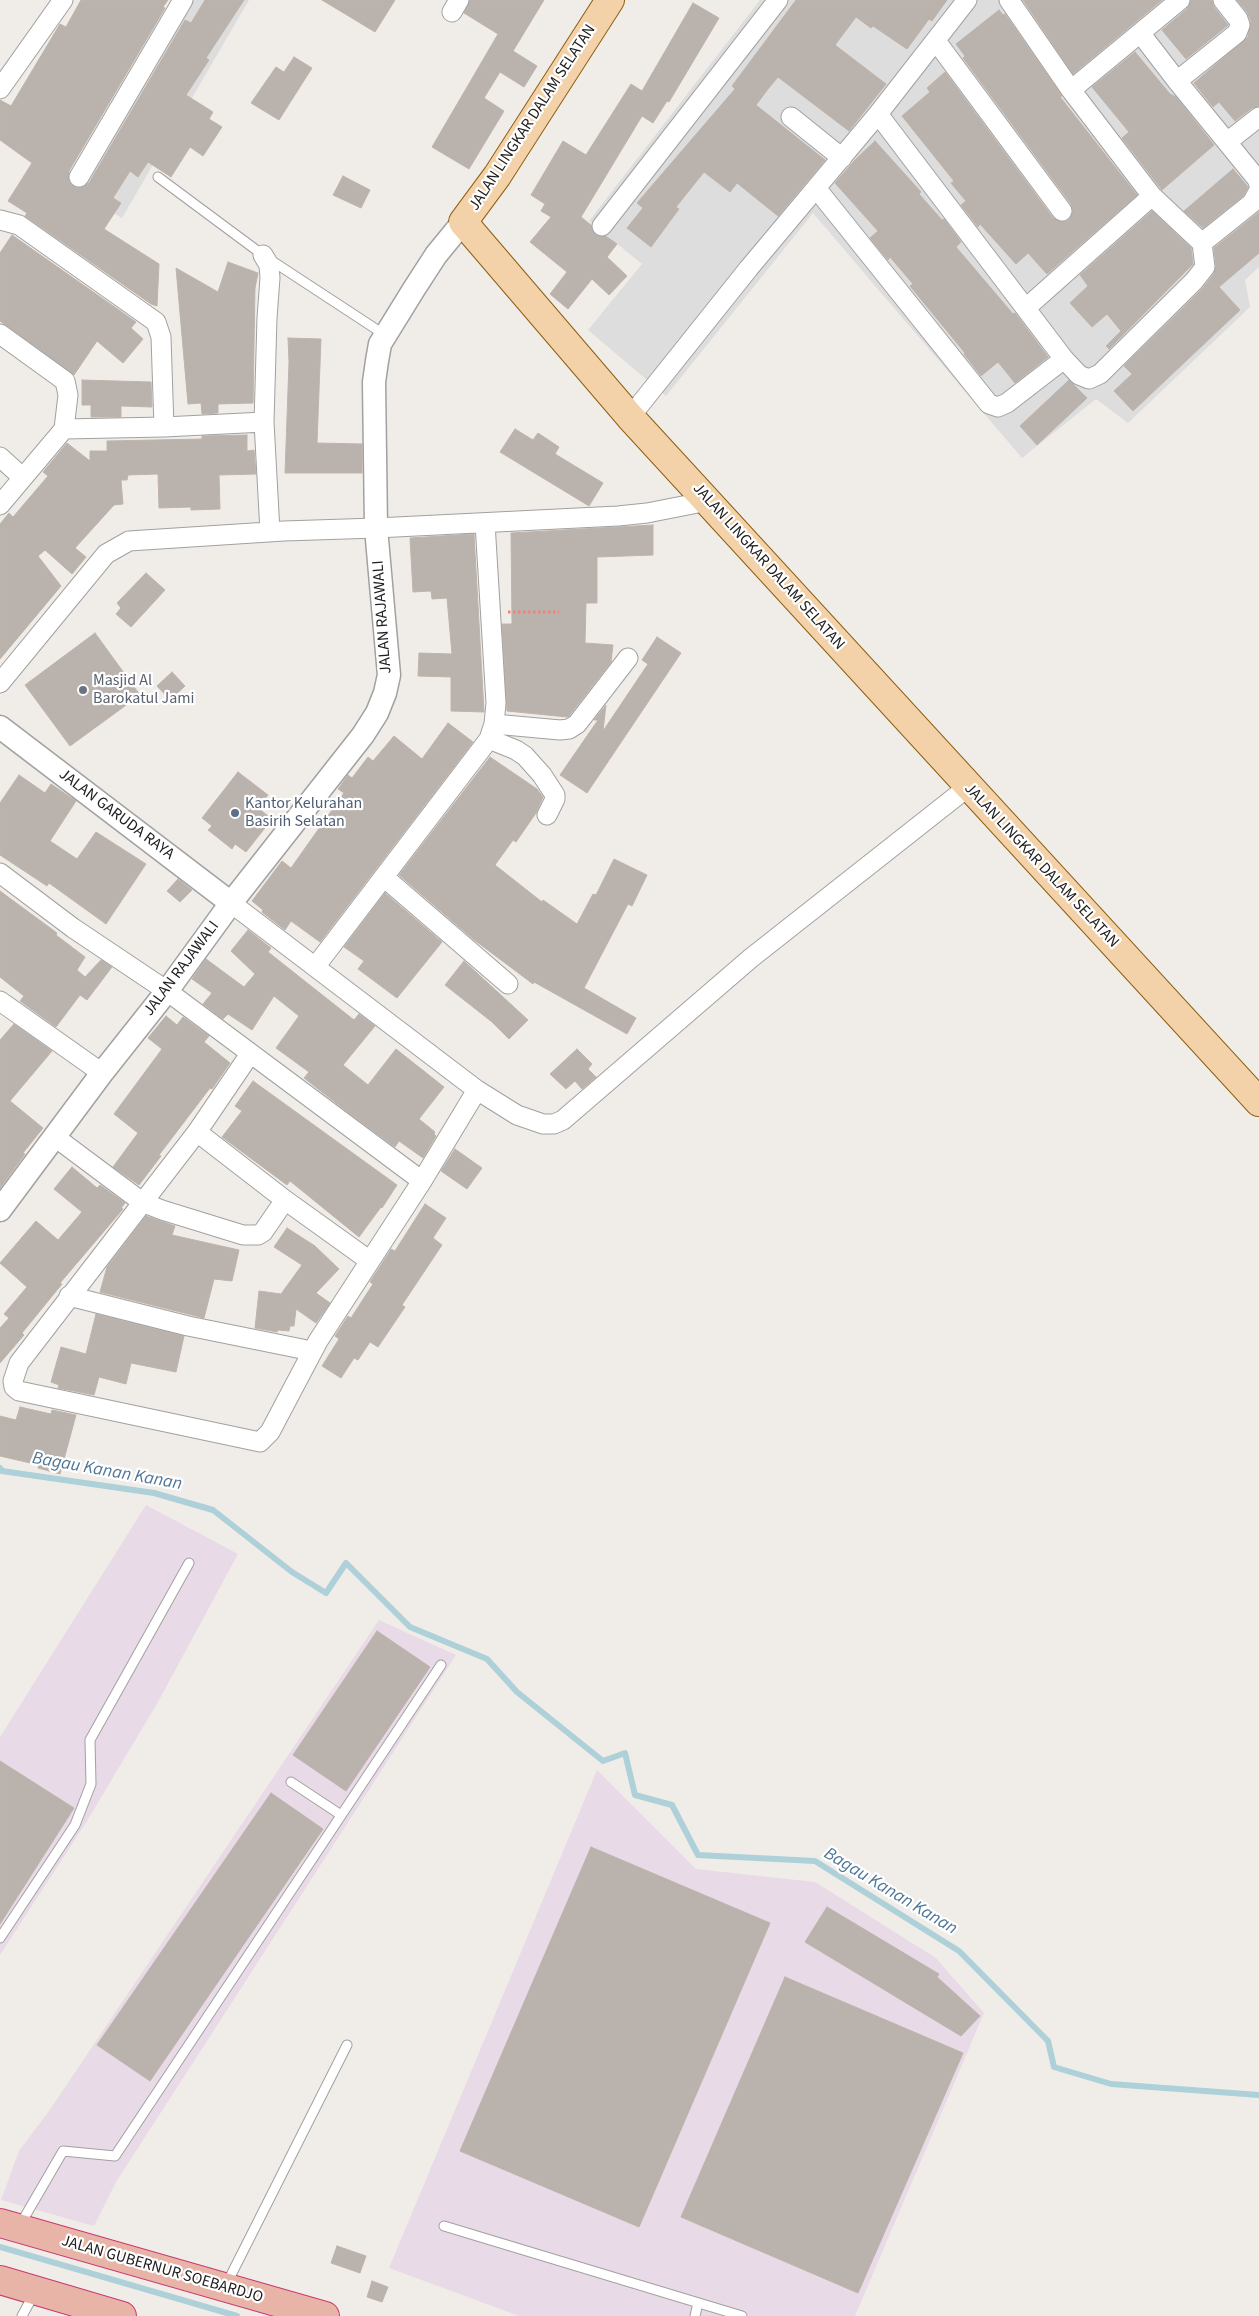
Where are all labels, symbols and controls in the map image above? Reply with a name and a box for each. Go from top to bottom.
street label: JALAN LINGKAR DALAM SELATAN [466,21,600,215]
street label: JALAN LINGKAR DALAM SELATAN [688,480,848,654]
street label: JALAN RAJAWALI [369,560,397,674]
place label: Masjid Al Barokatul Jami [93,671,194,709]
marker: Masjid Al Barokatul Jami [77,684,89,696]
street label: JALAN GARUDA RAYA [55,765,177,865]
street label: JALAN LINGKAR DALAM SELATAN [960,780,1122,952]
place label: Kantor Kelurahan Basirih Selatan [245,794,362,832]
marker: Kantor Kelurahan Basirih Selatan [229,807,241,819]
street label: JALAN RAJAWALI [140,918,224,1020]
water label: Bagau Kanan Kanan [30,1448,184,1496]
water label: Bagau Kanan Kanan [819,1844,961,1940]
street label: JALAN GUBERNUR SOEBARDJO [59,2232,265,2308]

